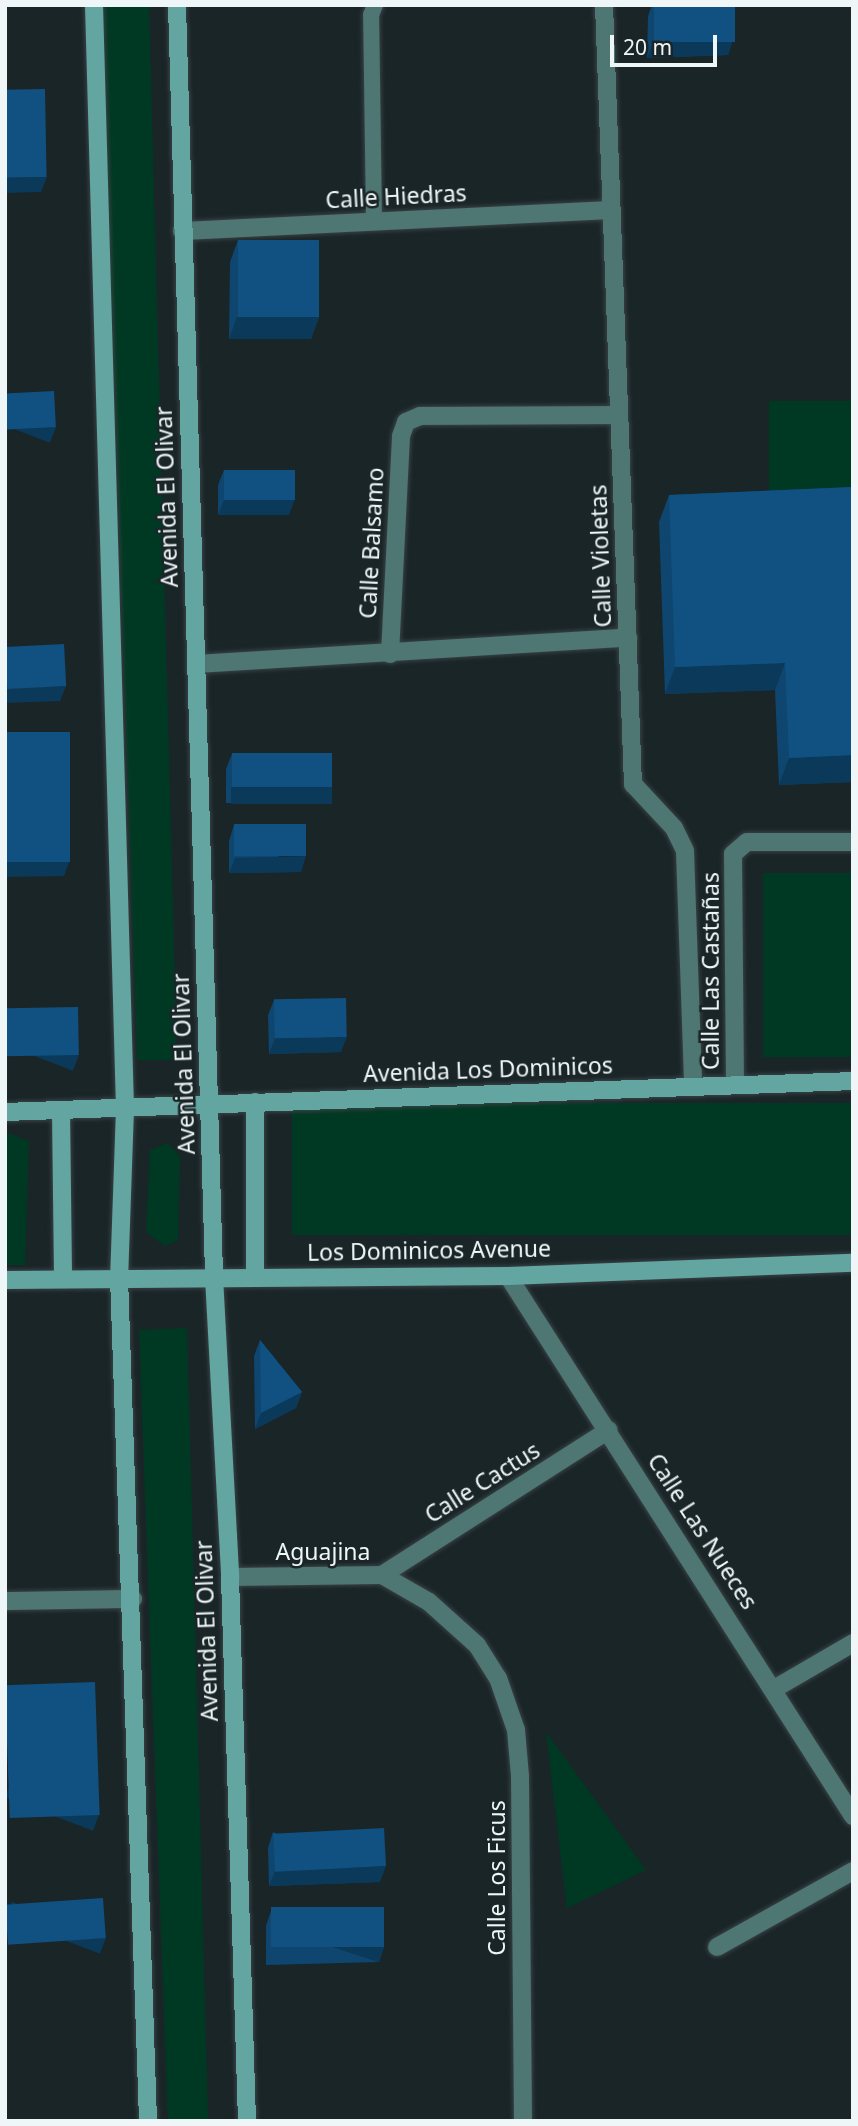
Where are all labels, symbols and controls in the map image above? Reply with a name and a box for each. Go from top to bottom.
scale bar [613,21,720,65]
text: 20 m [623,33,672,61]
street label: Calle Hiedras [325,179,467,213]
street label: Avenida El Olivar [149,406,183,588]
street label: Calle Balsamo [353,467,389,619]
street label: Calle Violetas [584,484,616,628]
street label: Calle Las Castañas [696,872,724,1070]
street label: Avenida El Olivar [166,973,200,1155]
street label: Avenida Los Dominicos [363,1051,613,1087]
street label: Los Dominicos Avenue [307,1234,551,1266]
street label: Calle Cactus [419,1436,545,1528]
street label: Calle Las Nueces [642,1448,764,1614]
street label: Aguajina [276,1537,370,1565]
street label: Avenida El Olivar [189,1540,223,1722]
street label: Calle Los Ficus [482,1800,510,1956]

